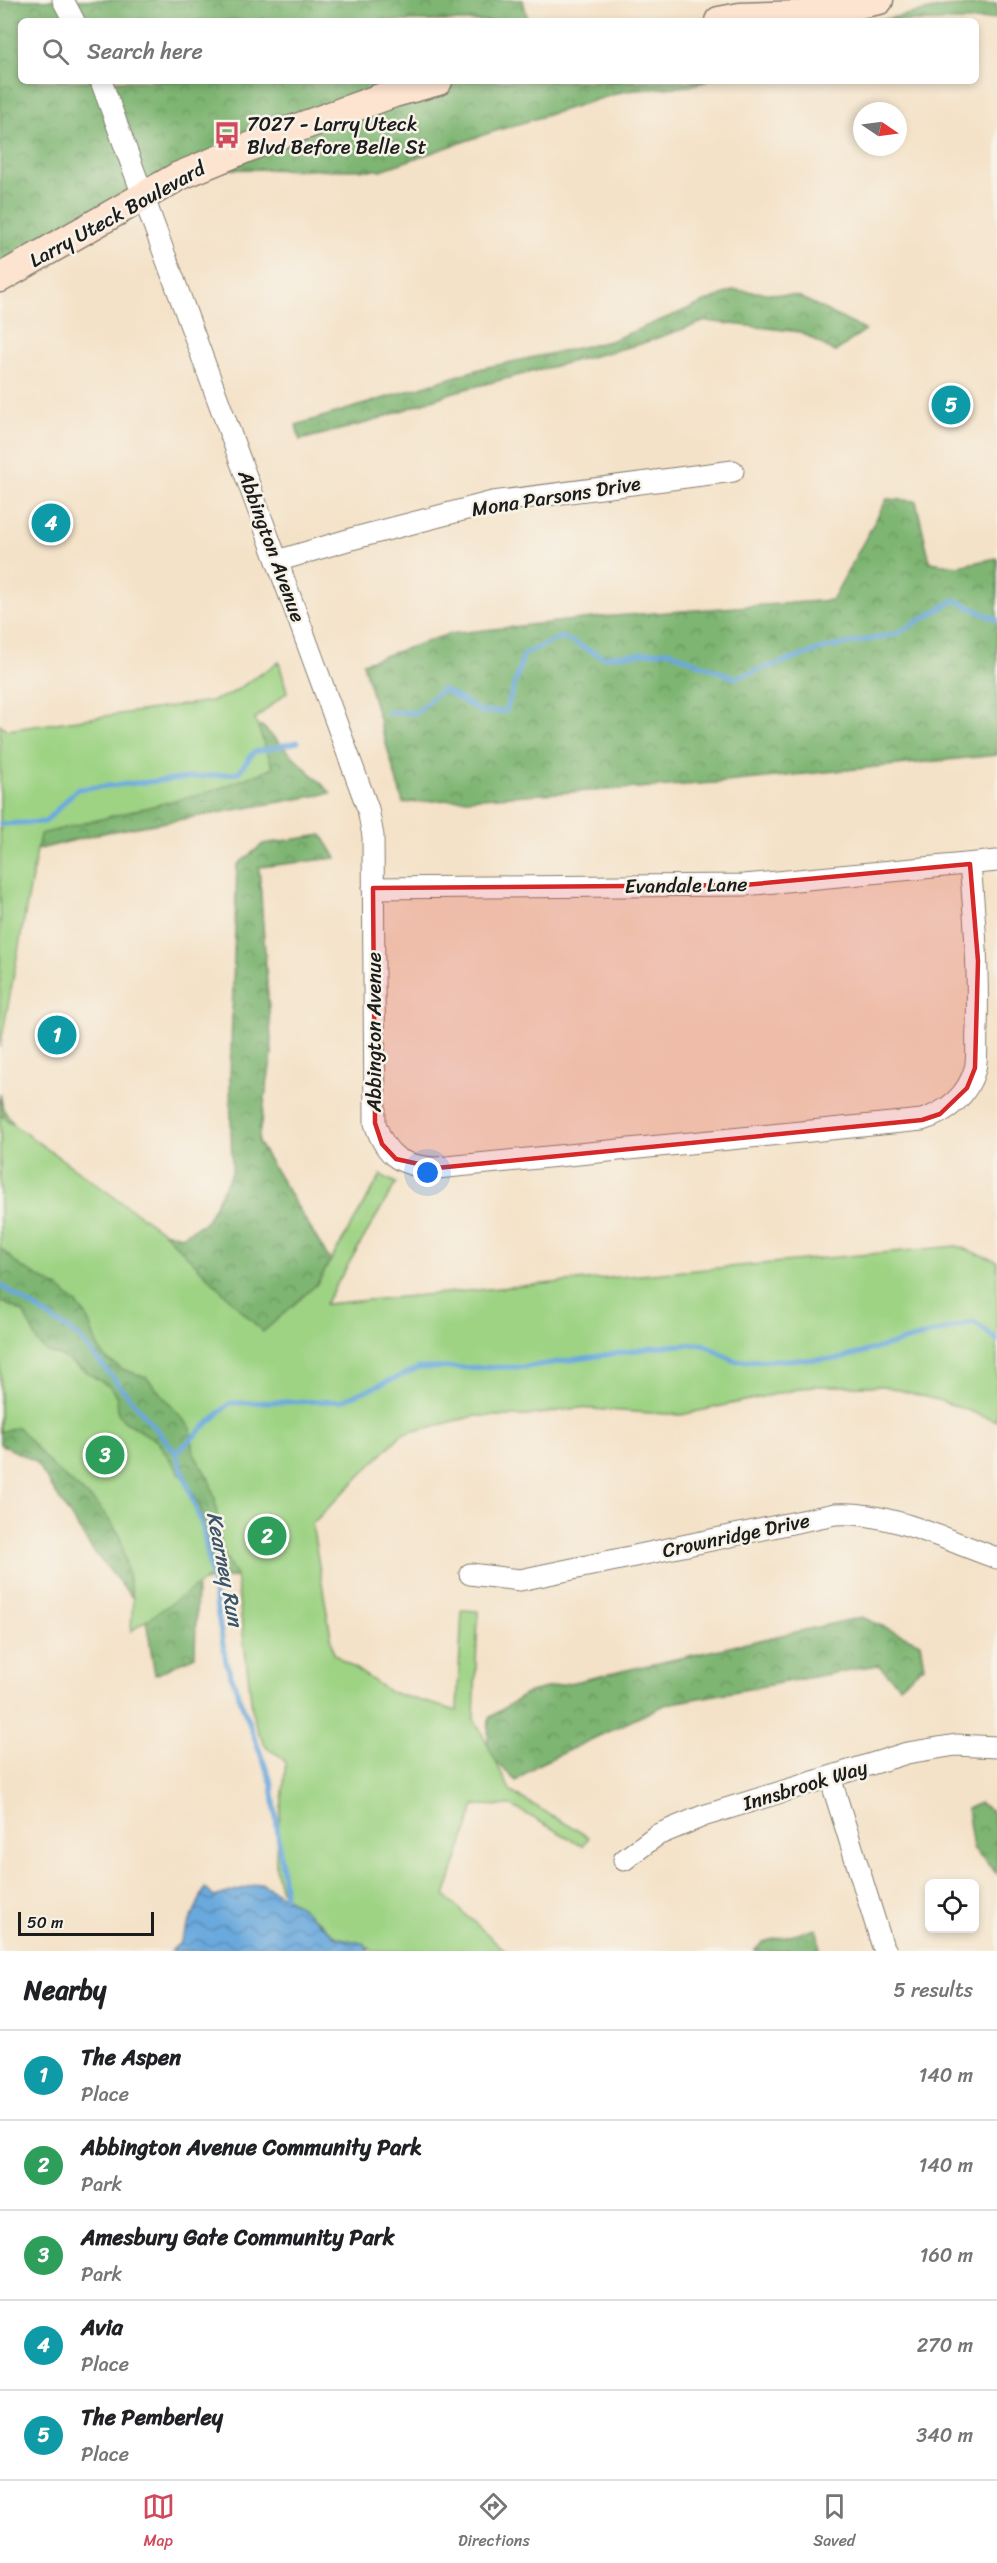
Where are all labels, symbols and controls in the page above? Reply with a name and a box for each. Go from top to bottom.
search box [18,18,979,84]
text: Search here [87,32,203,71]
icon: search [39,35,72,68]
north arrow [853,102,907,156]
place label: 7027 - Larry Uteck Blvd Before Belle St [247,107,427,165]
bus stop icon: 7027 - Larry Uteck Blvd Before Belle St [212,120,242,150]
street label: Larry Uteck Boulevard [23,151,213,277]
pin: 5 [932,382,970,428]
street label: Abbington Avenue [227,464,315,627]
street label: Mona Parsons Drive [469,466,643,527]
pin: 4 [32,500,70,546]
street label: Evandale Lane [624,867,748,904]
street label: Abbington Avenue [357,952,392,1113]
pin: 1 [38,1012,76,1058]
your location [413,1158,442,1187]
pin: 3 [86,1432,124,1478]
street label: Crownridge Drive [659,1503,813,1568]
water label: Kearney Run [195,1509,255,1632]
pin: 2 [248,1514,286,1558]
street label: Innsbrook Way [737,1750,872,1821]
map controls [925,1879,979,1933]
button: locate [925,1879,979,1933]
text: 50 m [27,1908,63,1937]
scale bar [18,1909,154,1936]
text: Nearby [24,1967,106,2013]
text: 5 results [894,1973,973,2008]
text: The Aspen [81,2038,181,2077]
text: 1 [39,2058,48,2093]
text: 140 m [919,2058,973,2093]
text: Place [81,2077,129,2112]
text: Abbington Avenue Community Park [81,2128,422,2167]
text: 2 [38,2148,49,2183]
text: 140 m [919,2148,973,2183]
text: Park [81,2167,122,2202]
text: Amesbury Gate Community Park [81,2218,394,2257]
text: 3 [38,2238,49,2273]
text: 160 m [920,2238,973,2273]
text: Park [81,2257,122,2292]
text: Avia [81,2308,123,2347]
text: 4 [37,2328,50,2363]
text: 270 m [917,2328,973,2363]
text: Place [81,2347,129,2382]
text: The Pemberley [81,2398,223,2437]
text: 5 [37,2418,50,2453]
text: 340 m [916,2418,973,2453]
text: Place [81,2437,129,2472]
tab: Map [142,2490,175,2555]
tab: Directions [458,2490,530,2555]
tab: Saved [813,2490,855,2555]

